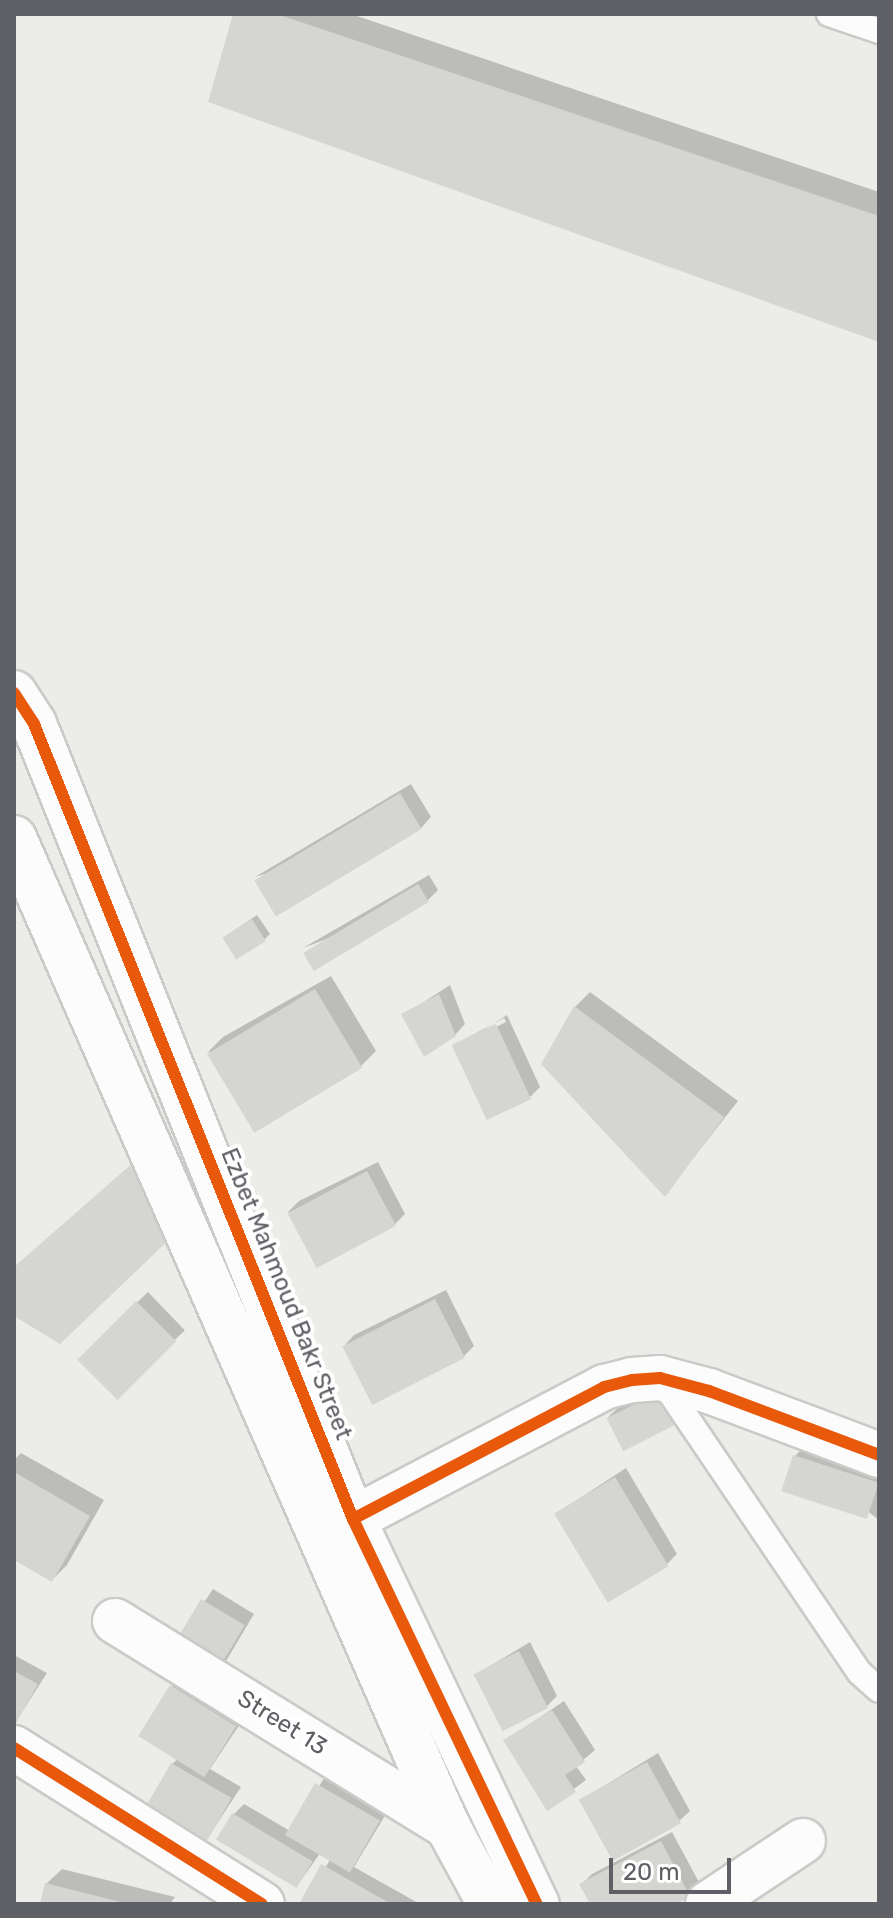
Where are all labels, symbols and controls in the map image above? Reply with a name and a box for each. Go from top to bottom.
street label: Ezbet Mahmoud Bakr Street [214,1144,358,1444]
street label: Street 13 [232,1684,332,1762]
scale bar [613,1842,735,1892]
text: 20 m [623,1858,680,1886]

